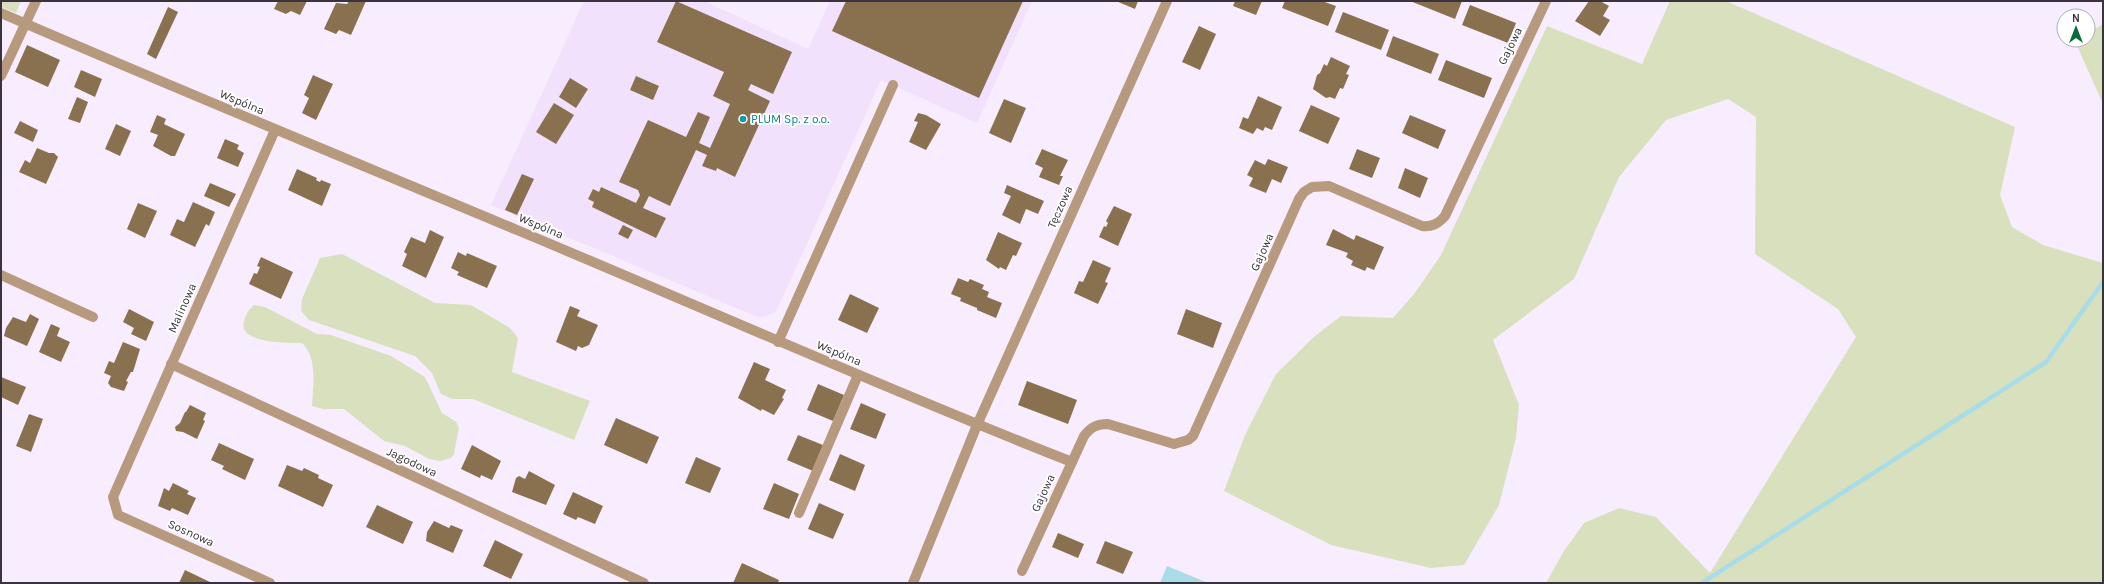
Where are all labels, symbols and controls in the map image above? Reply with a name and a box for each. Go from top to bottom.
north arrow [2056,8,2096,48]
text: N [2072,12,2080,25]
street label: Gajowa [1495,25,1525,67]
street label: Wspólna [217,86,267,118]
place label: PLUM Sp. z o.o. [751,112,829,126]
marker: PLUM Sp. z o.o. [738,114,748,124]
street label: Tęczowa [1044,184,1076,230]
street label: Wspólna [516,210,566,242]
street label: Gajowa [1247,231,1277,273]
street label: Malinowa [165,281,199,335]
street label: Wspólna [814,337,864,369]
street label: Jagodowa [385,444,439,480]
street label: Gajowa [1028,472,1058,514]
street label: Sosnowa [166,517,216,549]

